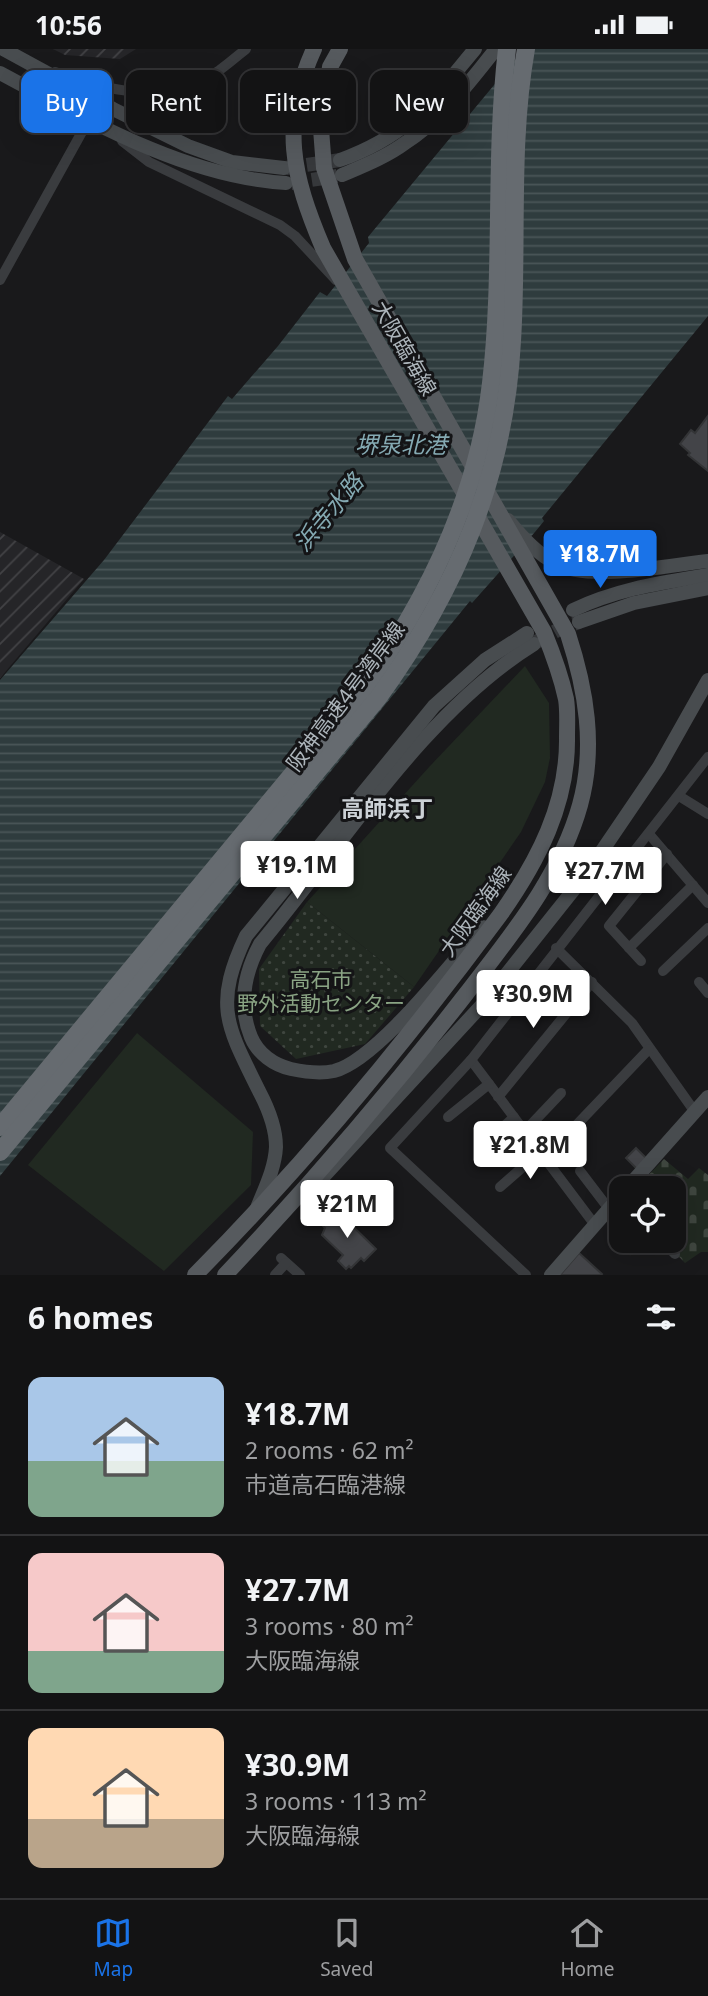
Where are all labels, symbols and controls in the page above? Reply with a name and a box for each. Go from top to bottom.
text: 10:56 [35,7,102,43]
chip: Buy [21,70,112,133]
chip: Rent [126,70,226,133]
chip: Filters [240,70,356,133]
chip: New [370,70,468,133]
street label: 大阪臨海線 [367,296,443,400]
water label: 堺泉北港 [355,428,450,460]
water label: 浜寺水路 [286,465,371,558]
pin: ¥18.7M [543,531,657,590]
text: ¥18.7M [560,537,640,569]
street label: 阪神高速4号湾岸線 [280,616,410,776]
district label: 高師浜丁 [341,792,433,824]
pin: ¥19.1M [240,841,354,901]
pin: ¥27.7M [548,847,662,907]
text: ¥19.1M [257,848,337,880]
text: ¥27.7M [565,854,645,886]
street label: 大阪臨海線 [433,860,517,962]
park label: 高石市 野外活動センター [237,965,405,1017]
pin: ¥30.9M [476,971,590,1030]
text: ¥30.9M [493,977,573,1009]
pin: ¥21.8M [473,1121,587,1181]
text: ¥21.8M [490,1128,570,1160]
map controls [609,1176,686,1253]
button: locate [609,1176,686,1253]
pin: ¥21M [306,1181,388,1240]
text: ¥21M [316,1187,378,1219]
text: 6 homes [28,1297,153,1338]
icon: filters [642,1298,680,1336]
text: ¥18.7M [245,1393,350,1434]
icon: home [84,1405,168,1489]
text: 2 rooms · 62 m² [245,1434,414,1466]
text: 市道高石臨港線 [245,1468,406,1500]
text: ¥27.7M [245,1569,350,1610]
icon: home [84,1581,168,1665]
text: 3 rooms · 80 m² [245,1610,414,1642]
text: 大阪臨海線 [245,1644,360,1676]
text: ¥30.9M [245,1744,350,1785]
icon: home [84,1756,168,1840]
text: 3 rooms · 113 m² [245,1785,427,1817]
text: 大阪臨海線 [245,1819,360,1851]
tab: Map [94,1914,133,1982]
tab: Saved [320,1914,373,1982]
tab: Home [560,1914,614,1982]

